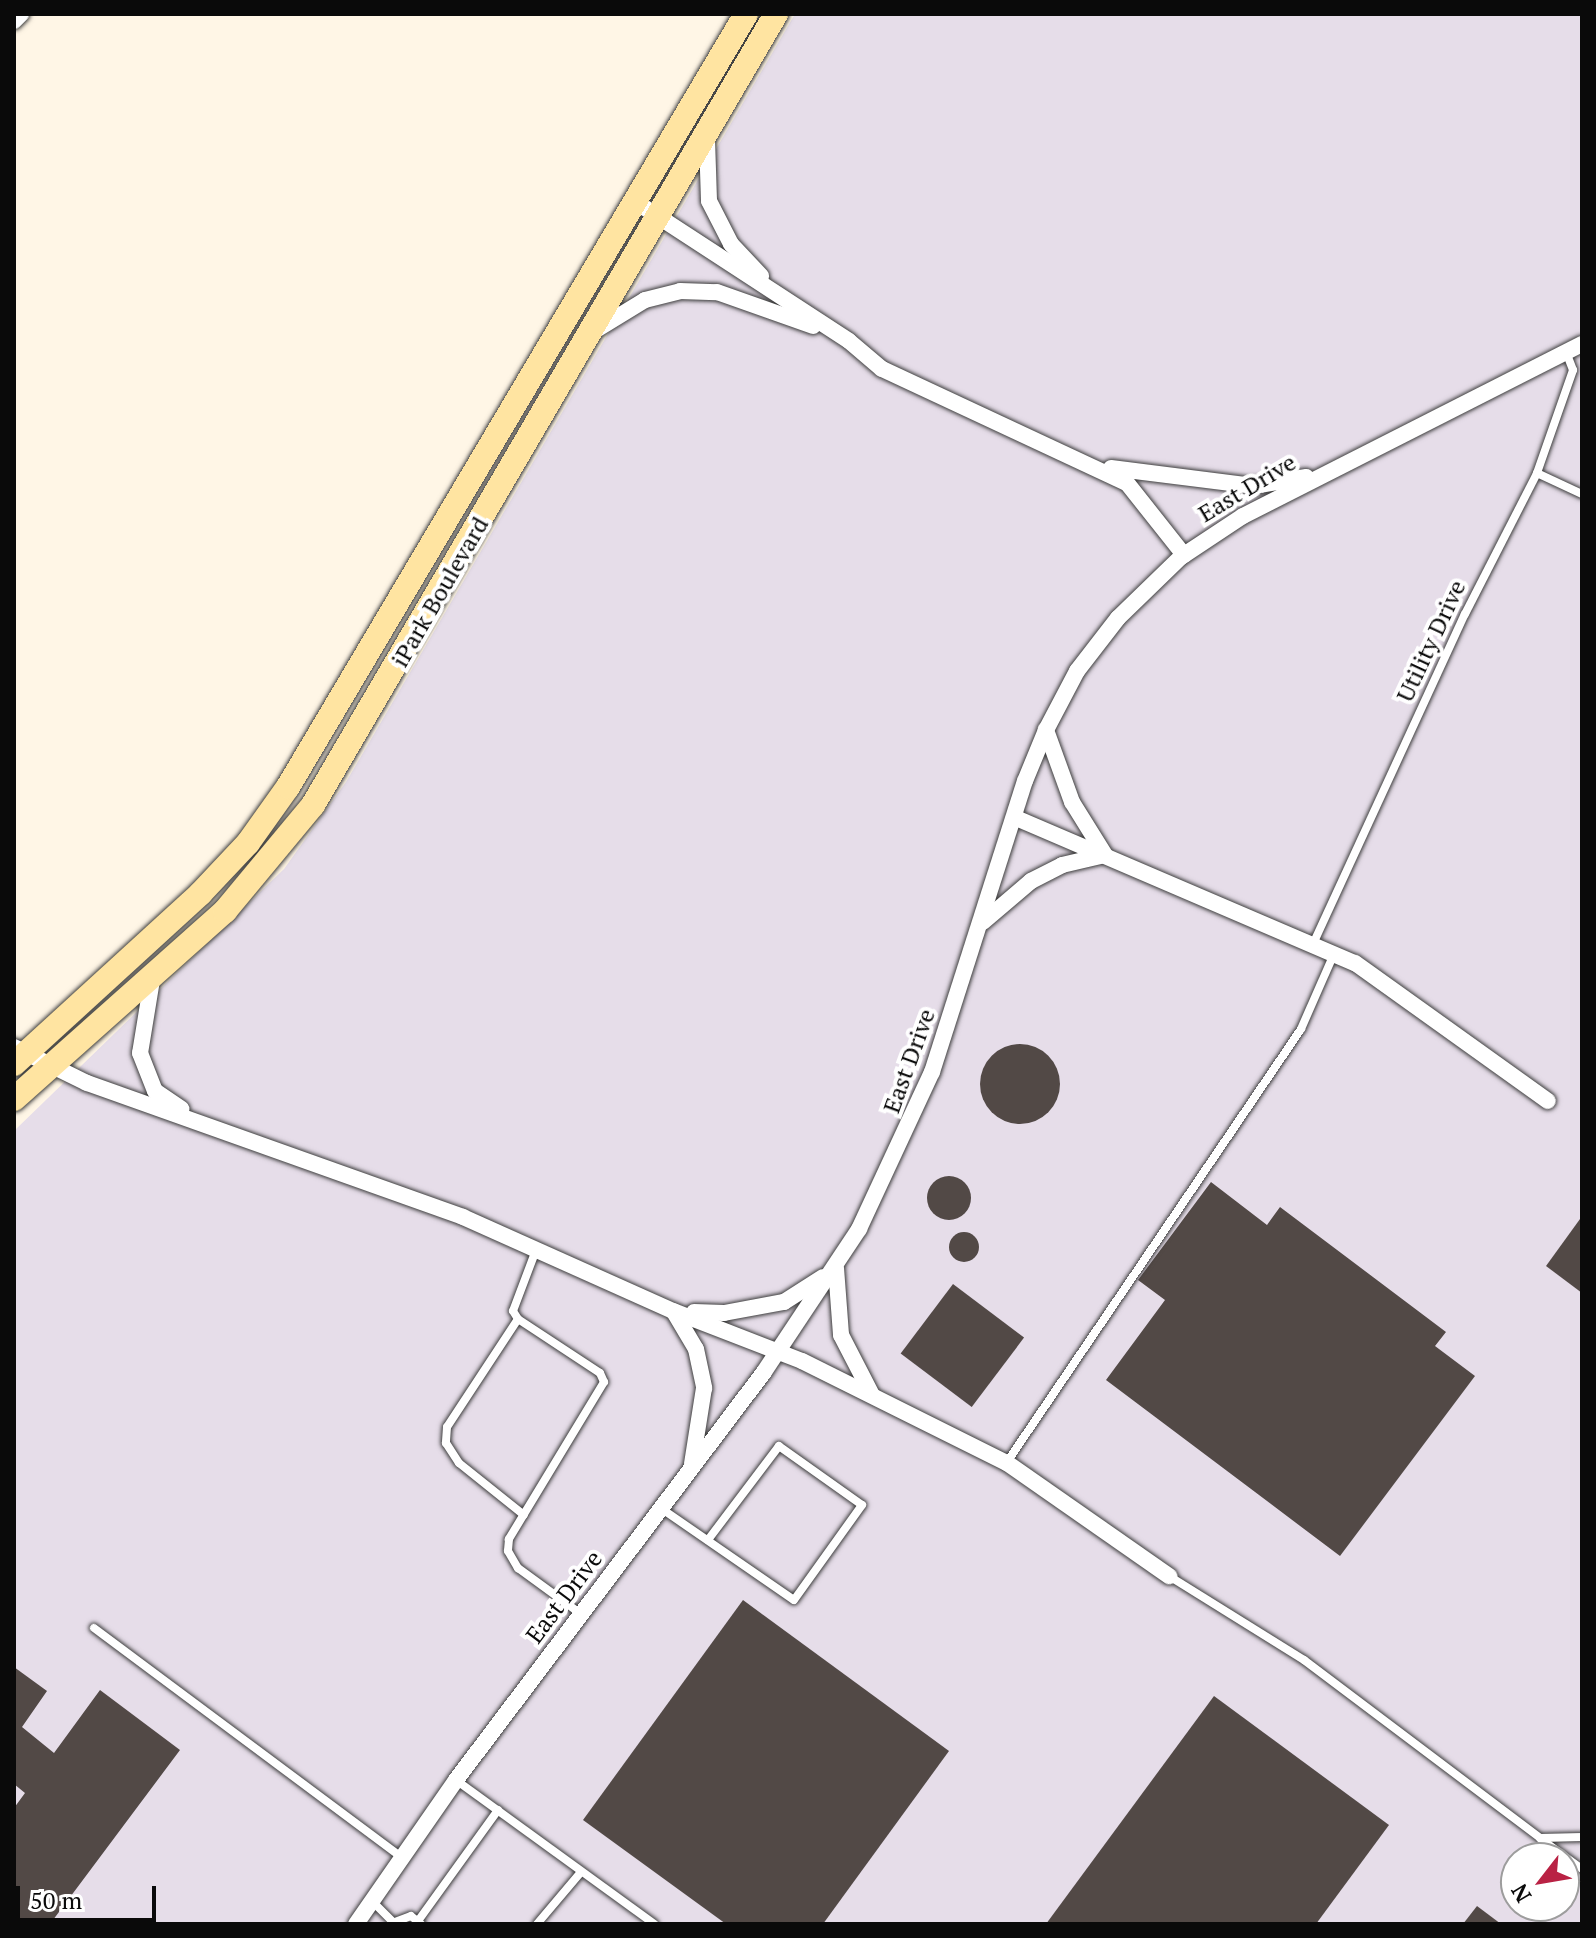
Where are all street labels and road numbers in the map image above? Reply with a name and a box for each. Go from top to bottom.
street label: East Drive [1193,448,1301,528]
street label: iPark Boulevard [385,512,495,672]
street label: Utility Drive [1390,576,1472,706]
street label: East Drive [877,1005,941,1117]
street label: East Drive [520,1545,608,1649]

